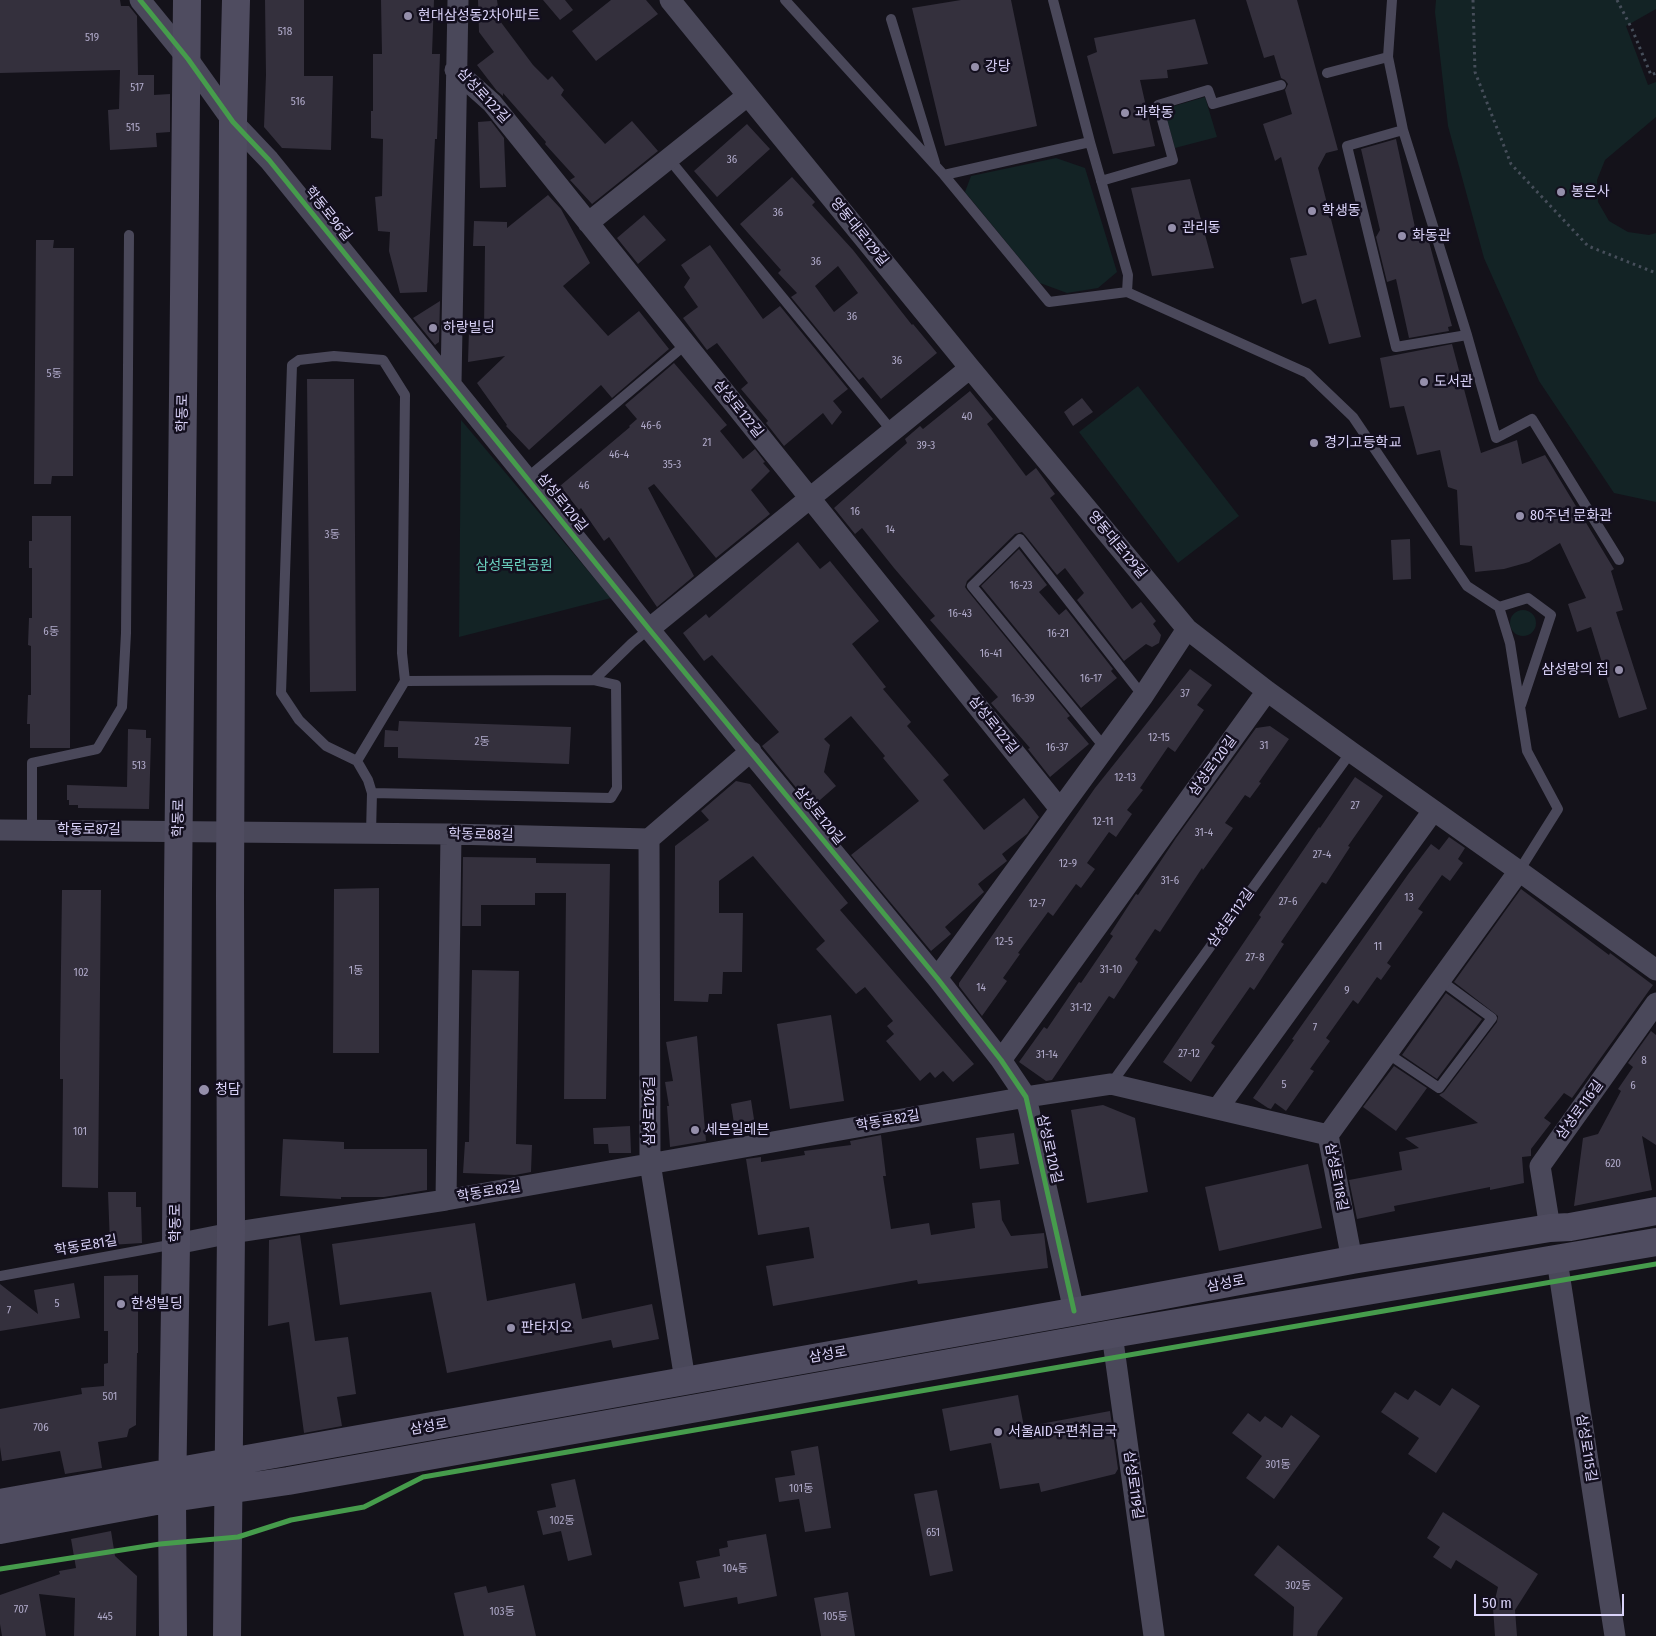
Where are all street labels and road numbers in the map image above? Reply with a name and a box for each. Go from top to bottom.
street label: 삼성로122길 [453,65,513,127]
street label: 학동로96길 [301,183,355,245]
street label: 영동대로129길 [826,195,892,269]
street label: 삼성로122길 [710,377,766,441]
street label: 학동로 [174,394,192,432]
street label: 삼성로120길 [533,470,591,536]
street label: 영동대로129길 [1084,508,1150,582]
street label: 삼성로122길 [965,693,1021,757]
street label: 삼성로120길 [1186,733,1240,799]
street label: 삼성로120길 [790,783,848,849]
street label: 학동로 [170,799,188,837]
street label: 학동로87길 [57,822,121,838]
street label: 학동로88길 [448,826,514,844]
street label: 삼성로112길 [1204,885,1258,951]
street label: 삼성로126길 [642,1076,658,1146]
street label: 삼성로116길 [1553,1077,1607,1143]
street label: 학동로82길 [855,1107,921,1135]
street label: 삼성로120길 [1033,1113,1065,1185]
street label: 삼성로118길 [1321,1141,1351,1213]
street label: 학동로82길 [456,1178,522,1206]
street label: 학동로 [168,1204,184,1242]
street label: 학동로81길 [53,1232,119,1260]
street label: 삼성로 [1205,1272,1247,1296]
street label: 삼성로 [808,1343,848,1367]
street label: 삼성로115길 [1572,1413,1600,1483]
street label: 삼성로 [409,1415,449,1439]
street label: 삼성로119길 [1120,1450,1146,1520]

